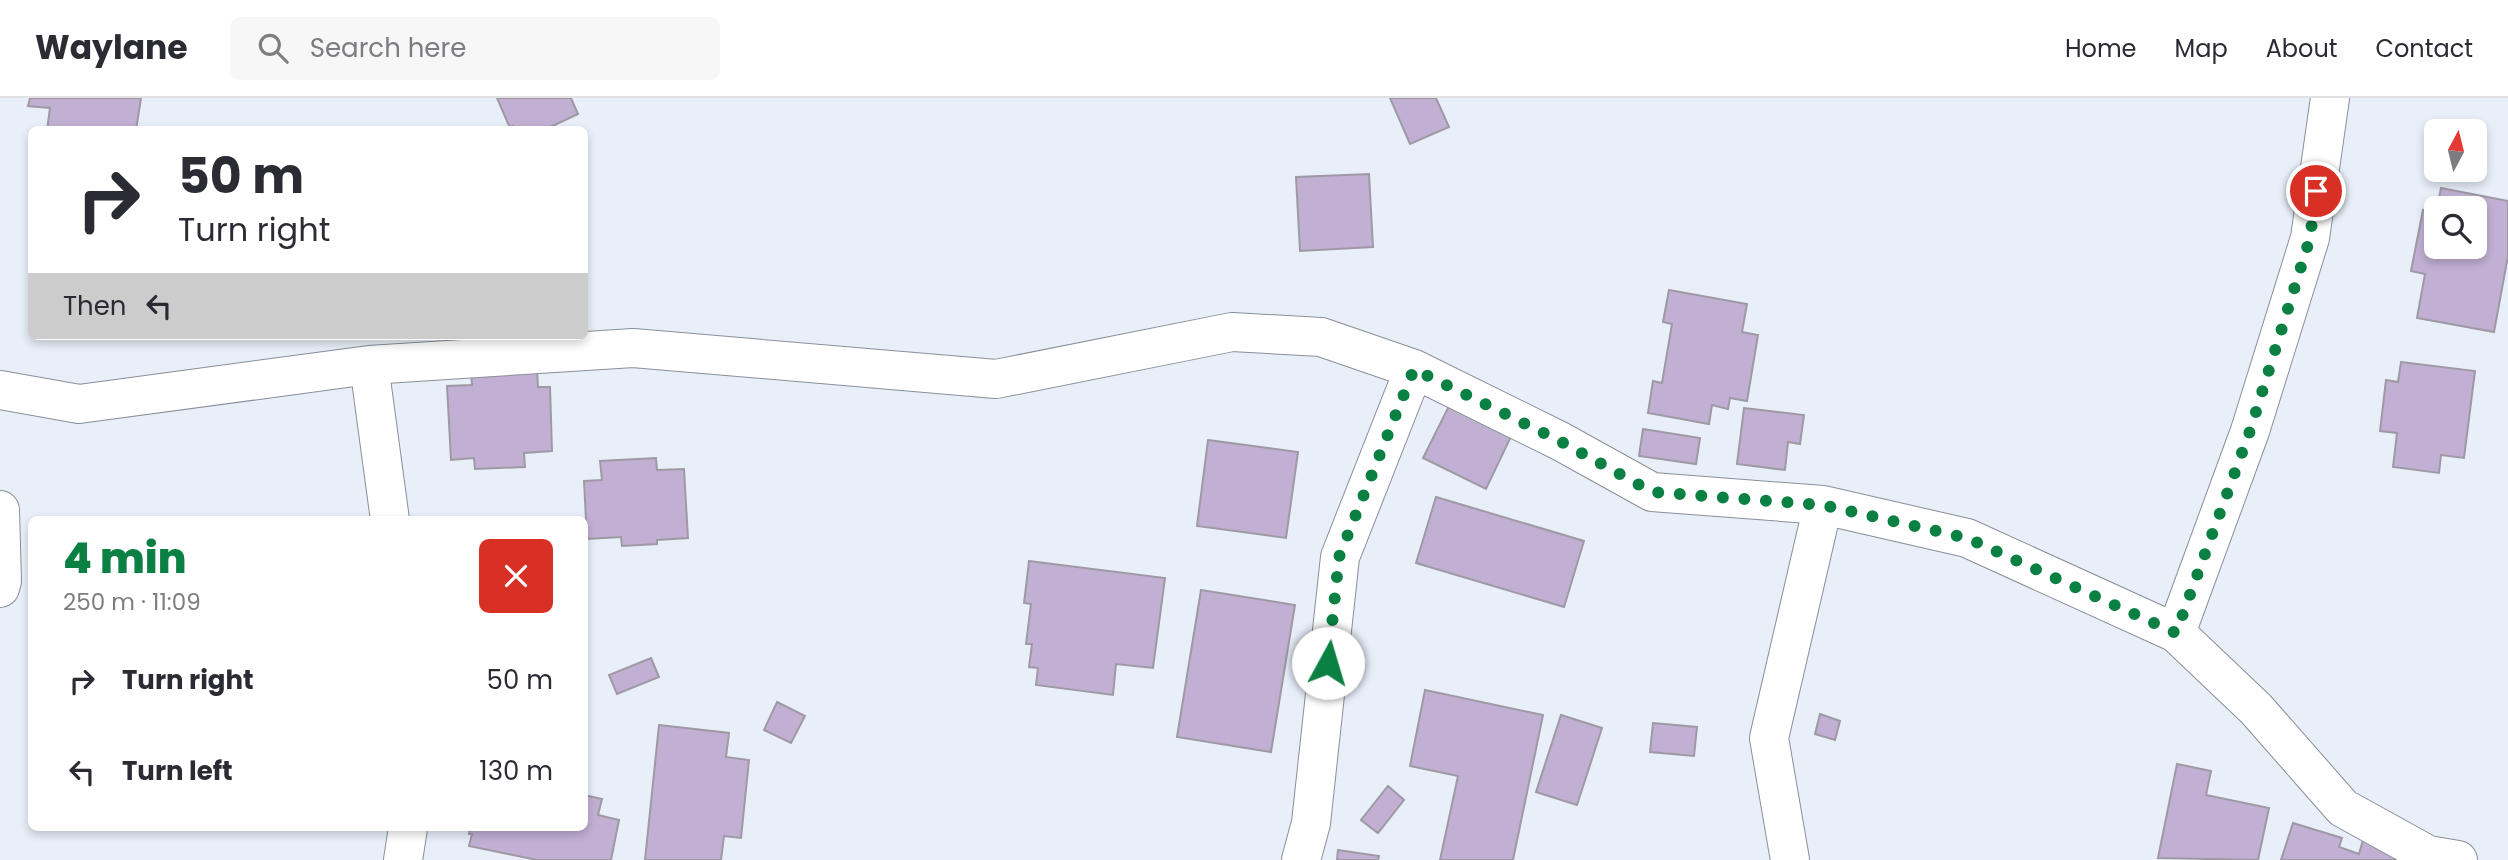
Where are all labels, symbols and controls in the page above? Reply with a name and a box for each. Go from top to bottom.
search box [230,17,720,80]
text: Waylane [35,24,188,71]
icon: search [254,29,292,67]
text: Search here [310,30,466,66]
text: Home [2065,32,2137,65]
text: Map [2175,32,2228,65]
text: About [2266,32,2337,65]
text: Contact [2375,32,2473,65]
north arrow [2424,119,2487,182]
map controls [2424,119,2487,259]
text: 50 m [178,142,304,210]
icon: right [63,154,154,245]
pin [2286,161,2346,221]
icon: arrive [2297,172,2335,210]
button: search [2424,196,2487,259]
text: Turn right [178,207,330,252]
icon: left [140,287,178,325]
text: Then [63,288,126,324]
text: 4 min [63,529,187,588]
button: close [479,539,553,613]
text: 250 m · 11:09 [63,586,201,618]
position arrow [1291,626,1365,700]
icon: right [63,662,101,700]
text: Turn right [122,662,254,698]
text: 50 m [487,662,553,698]
icon: left [63,753,101,791]
text: Turn left [122,753,233,789]
text: 130 m [479,753,553,789]

